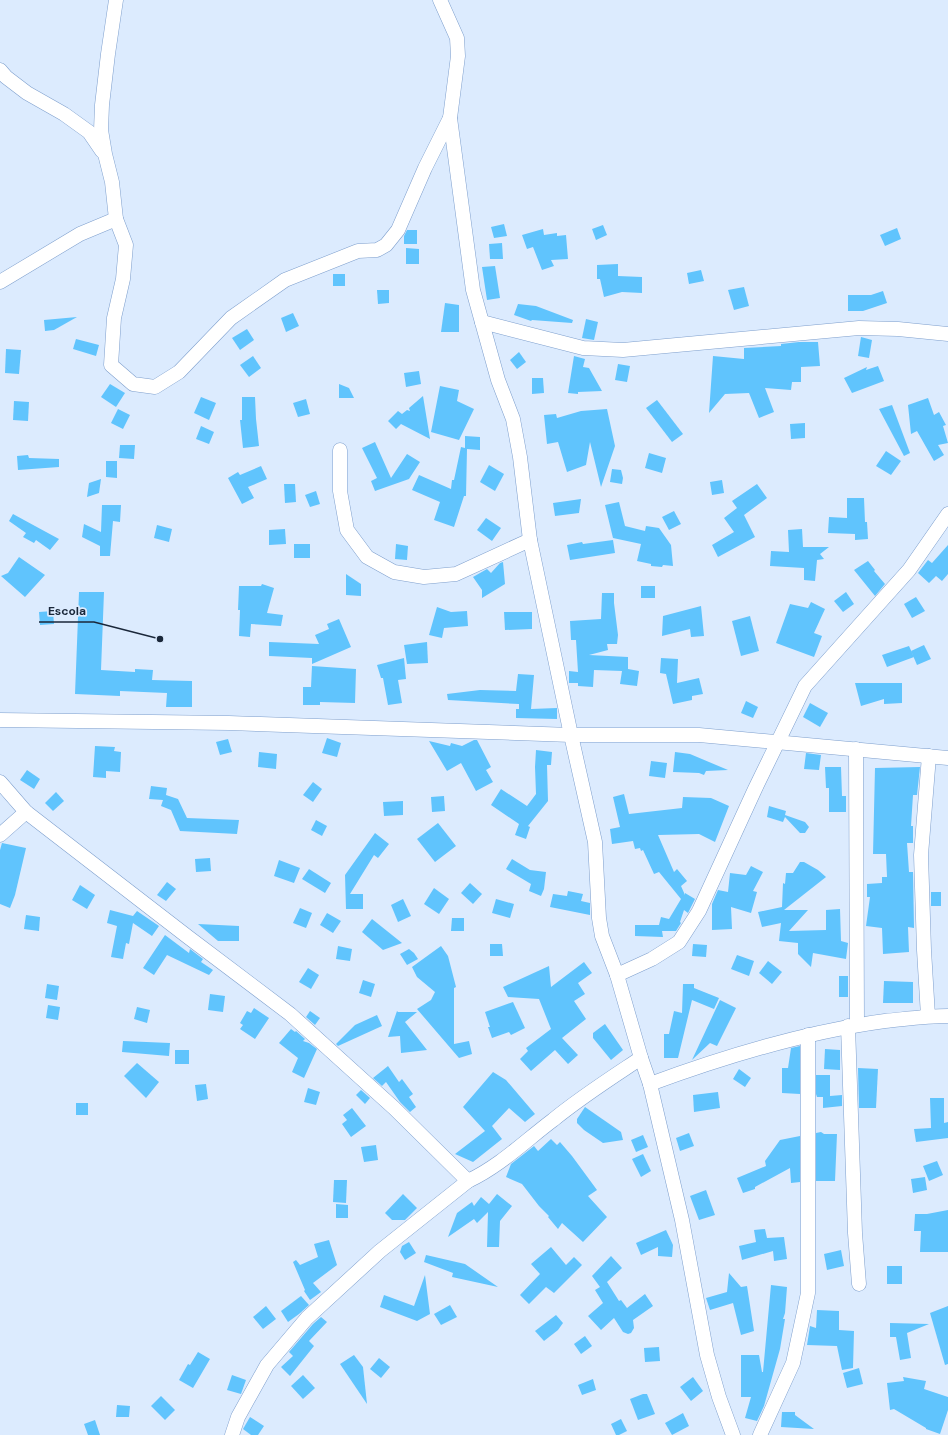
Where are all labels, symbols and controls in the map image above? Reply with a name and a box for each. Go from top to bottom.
callout: Escola [39,598,94,622]
text: Escola [48,603,86,619]

